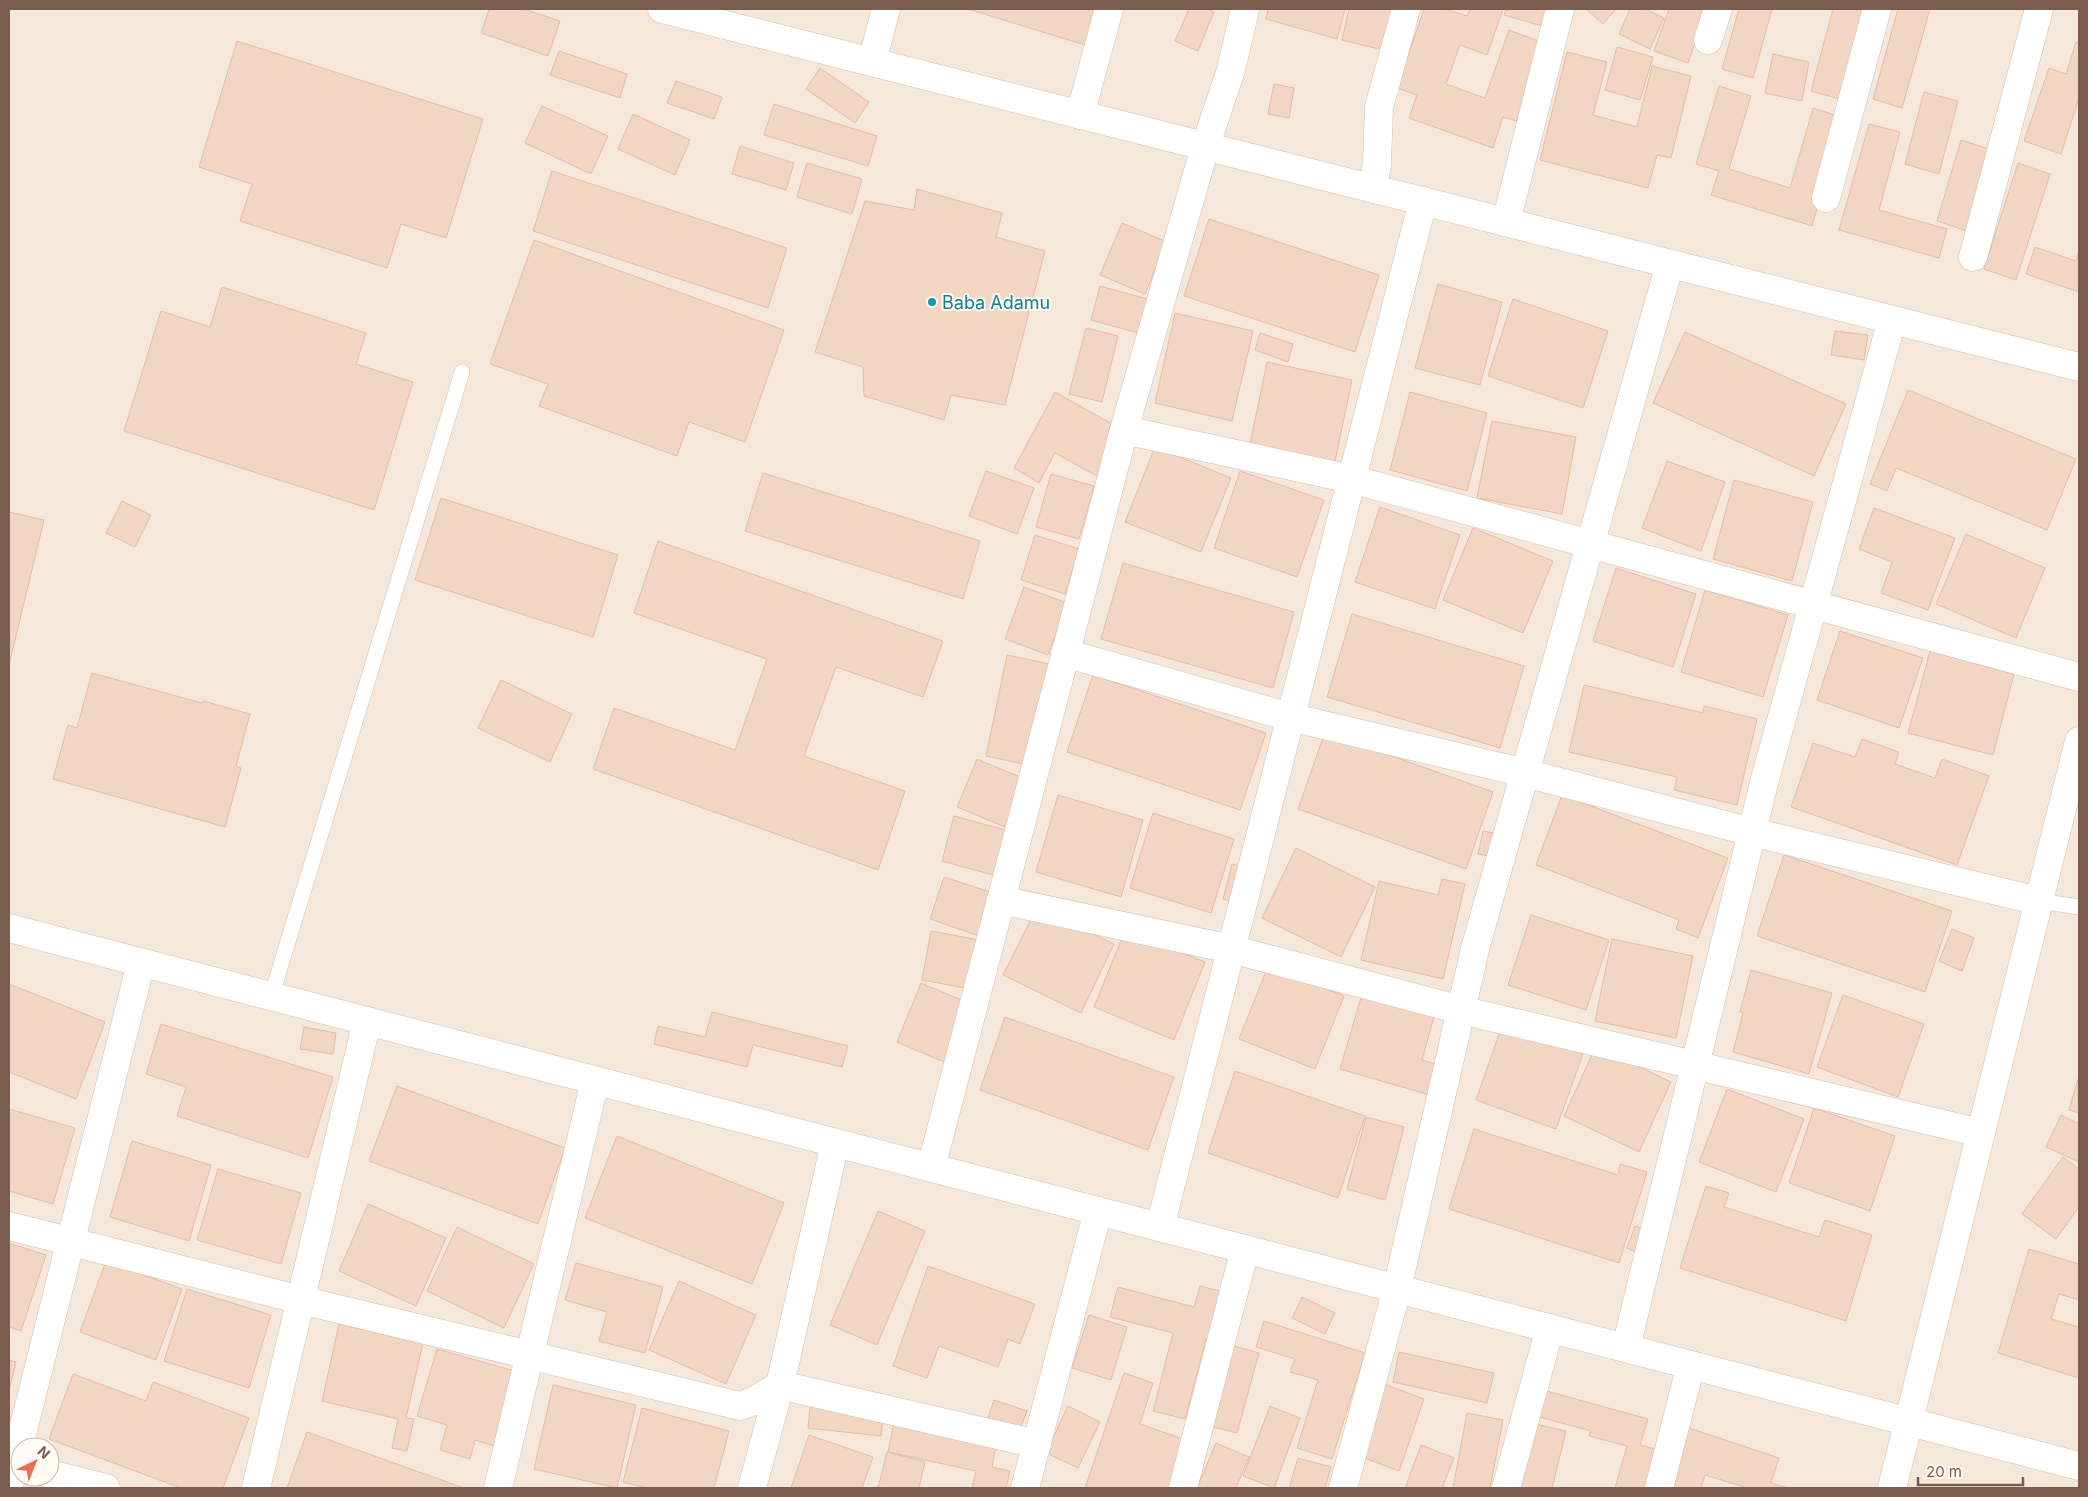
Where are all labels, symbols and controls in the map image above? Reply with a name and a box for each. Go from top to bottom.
place label: Baba Adamu [942,292,1050,313]
marker: Baba Adamu [926,296,938,308]
north arrow [10,1437,60,1487]
text: N [35,1442,54,1462]
scale bar [1918,1454,2023,1486]
text: 20 m [1926,1462,1962,1481]

